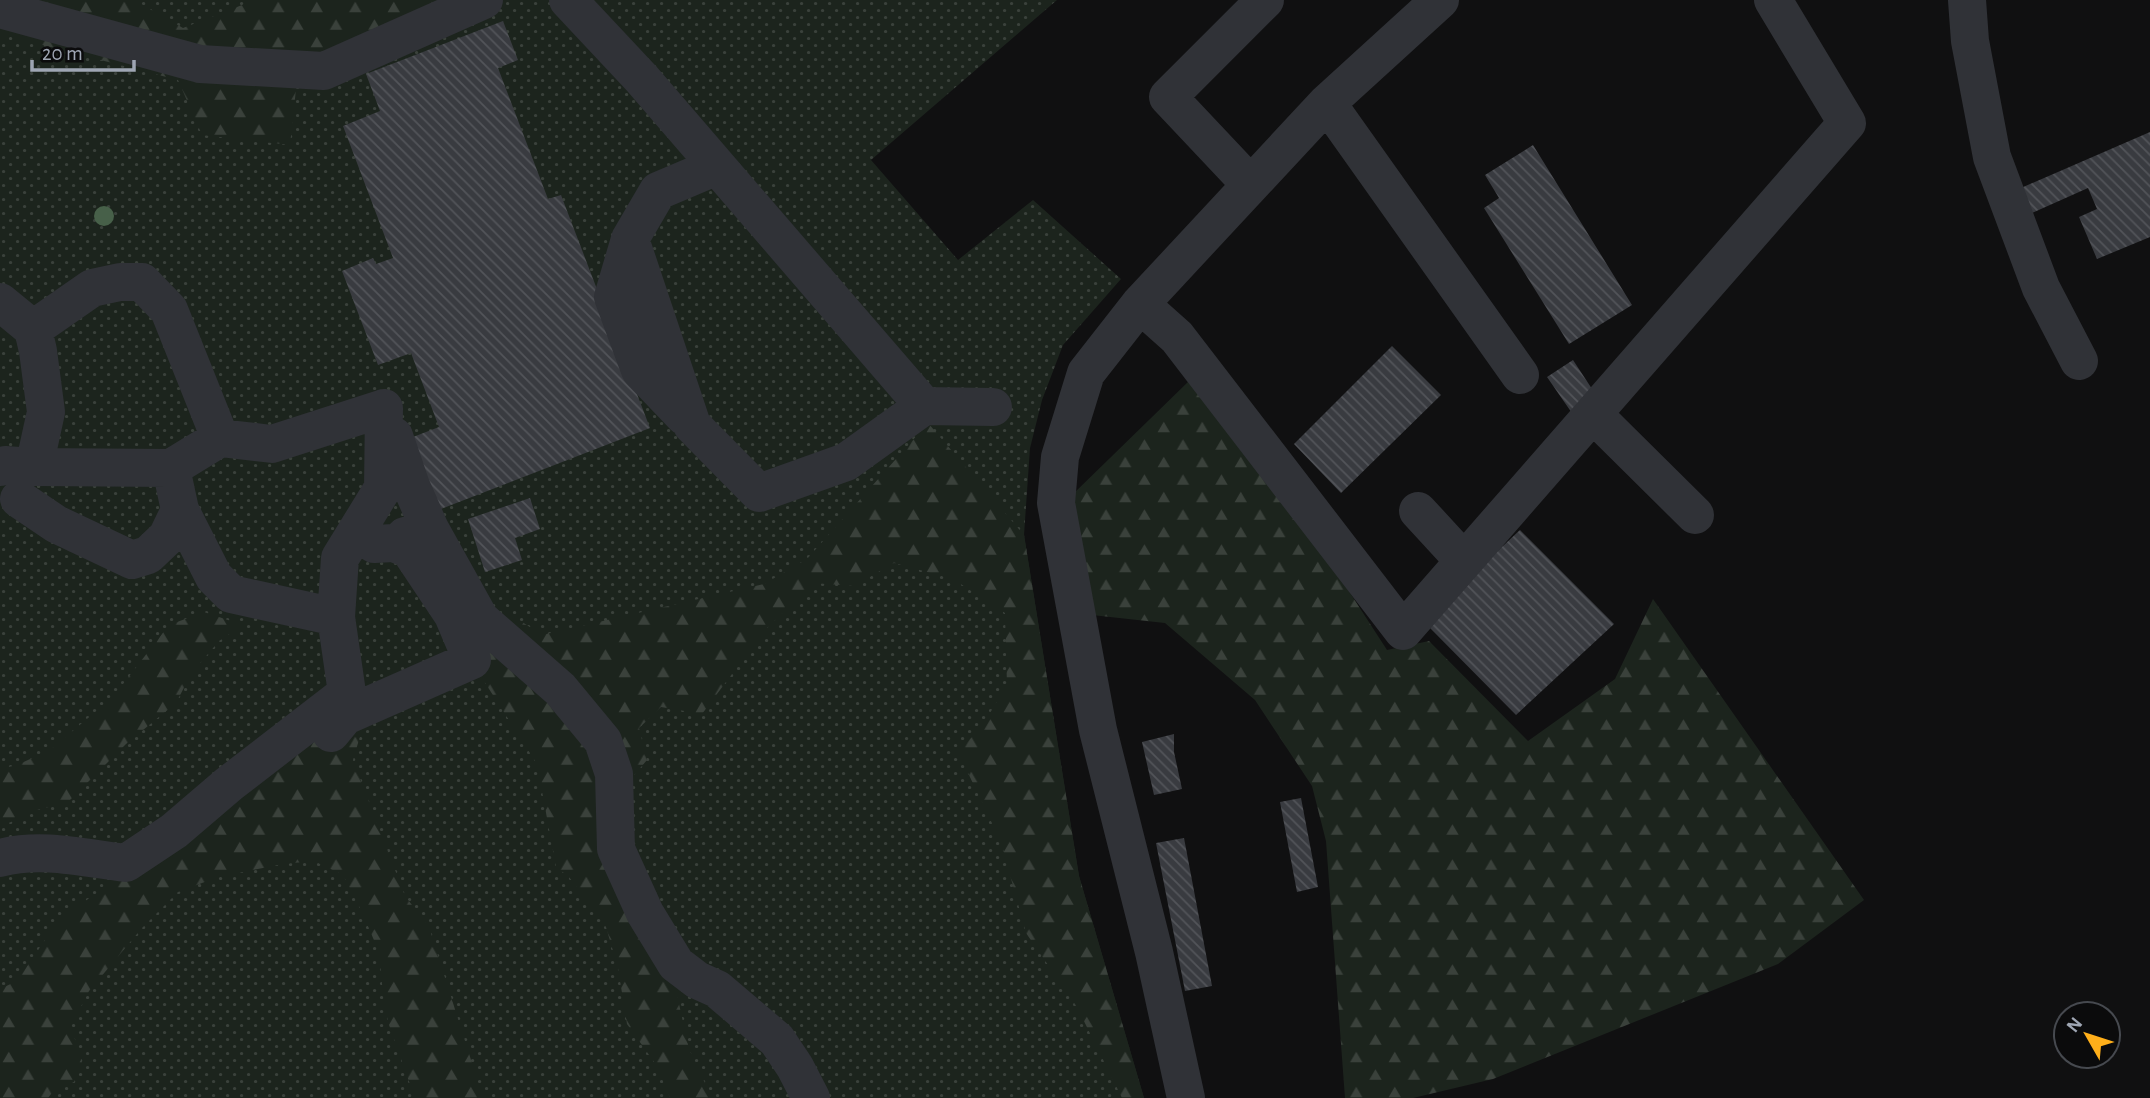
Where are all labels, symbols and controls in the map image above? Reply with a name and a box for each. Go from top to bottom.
scale bar [32,28,133,72]
text: 20 m [42,43,83,64]
north arrow [2052,1000,2122,1070]
text: N [2063,1014,2086,1036]

